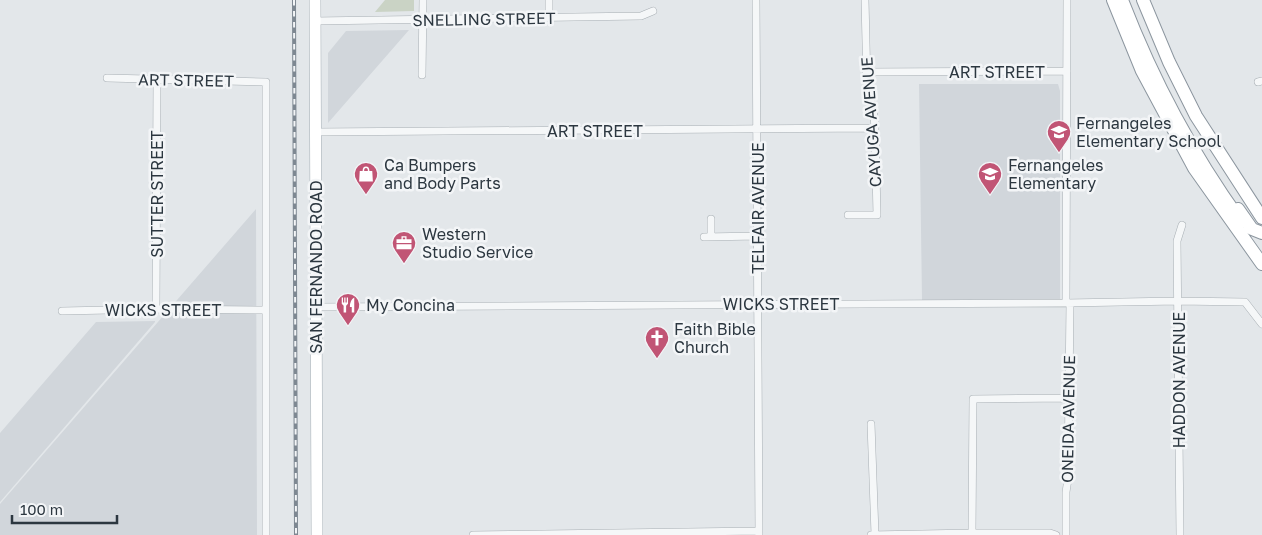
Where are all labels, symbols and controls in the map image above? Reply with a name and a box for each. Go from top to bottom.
street label: SNELLING STREET [412,8,556,30]
street label: CAYUGA AVENUE [856,56,886,188]
street label: ART STREET [949,62,1045,82]
street label: ART STREET [138,69,234,91]
place label: Fernangeles Elementary School [1076,113,1221,151]
school or university icon: Fernangeles Elementary School [1046,119,1072,153]
street label: ART STREET [547,121,643,141]
street label: SUTTER STREET [147,130,167,258]
street label: TELFAIR AVENUE [748,142,768,274]
place label: Ca Bumpers and Body Parts [384,155,501,193]
place label: Fernangeles Elementary [1008,155,1103,193]
shop icon: Ca Bumpers and Body Parts [353,161,379,195]
school or university icon: Fernangeles Elementary [977,161,1003,195]
street label: SAN FERNANDO ROAD [306,180,326,354]
place label: Western Studio Service [422,224,533,262]
office icon: Western Studio Service [391,230,417,264]
restaurant icon: My Concina [335,292,361,326]
street label: WICKS STREET [723,294,839,314]
place label: My Concina [366,295,455,315]
street label: WICKS STREET [105,300,221,320]
street label: HADDON AVENUE [1169,312,1189,448]
place label: Faith Bible Church [674,319,756,357]
church icon: Faith Bible Church [644,325,670,359]
street label: ONEIDA AVENUE [1057,355,1079,483]
scale bar [12,492,118,524]
text: 100 m [20,500,63,518]

